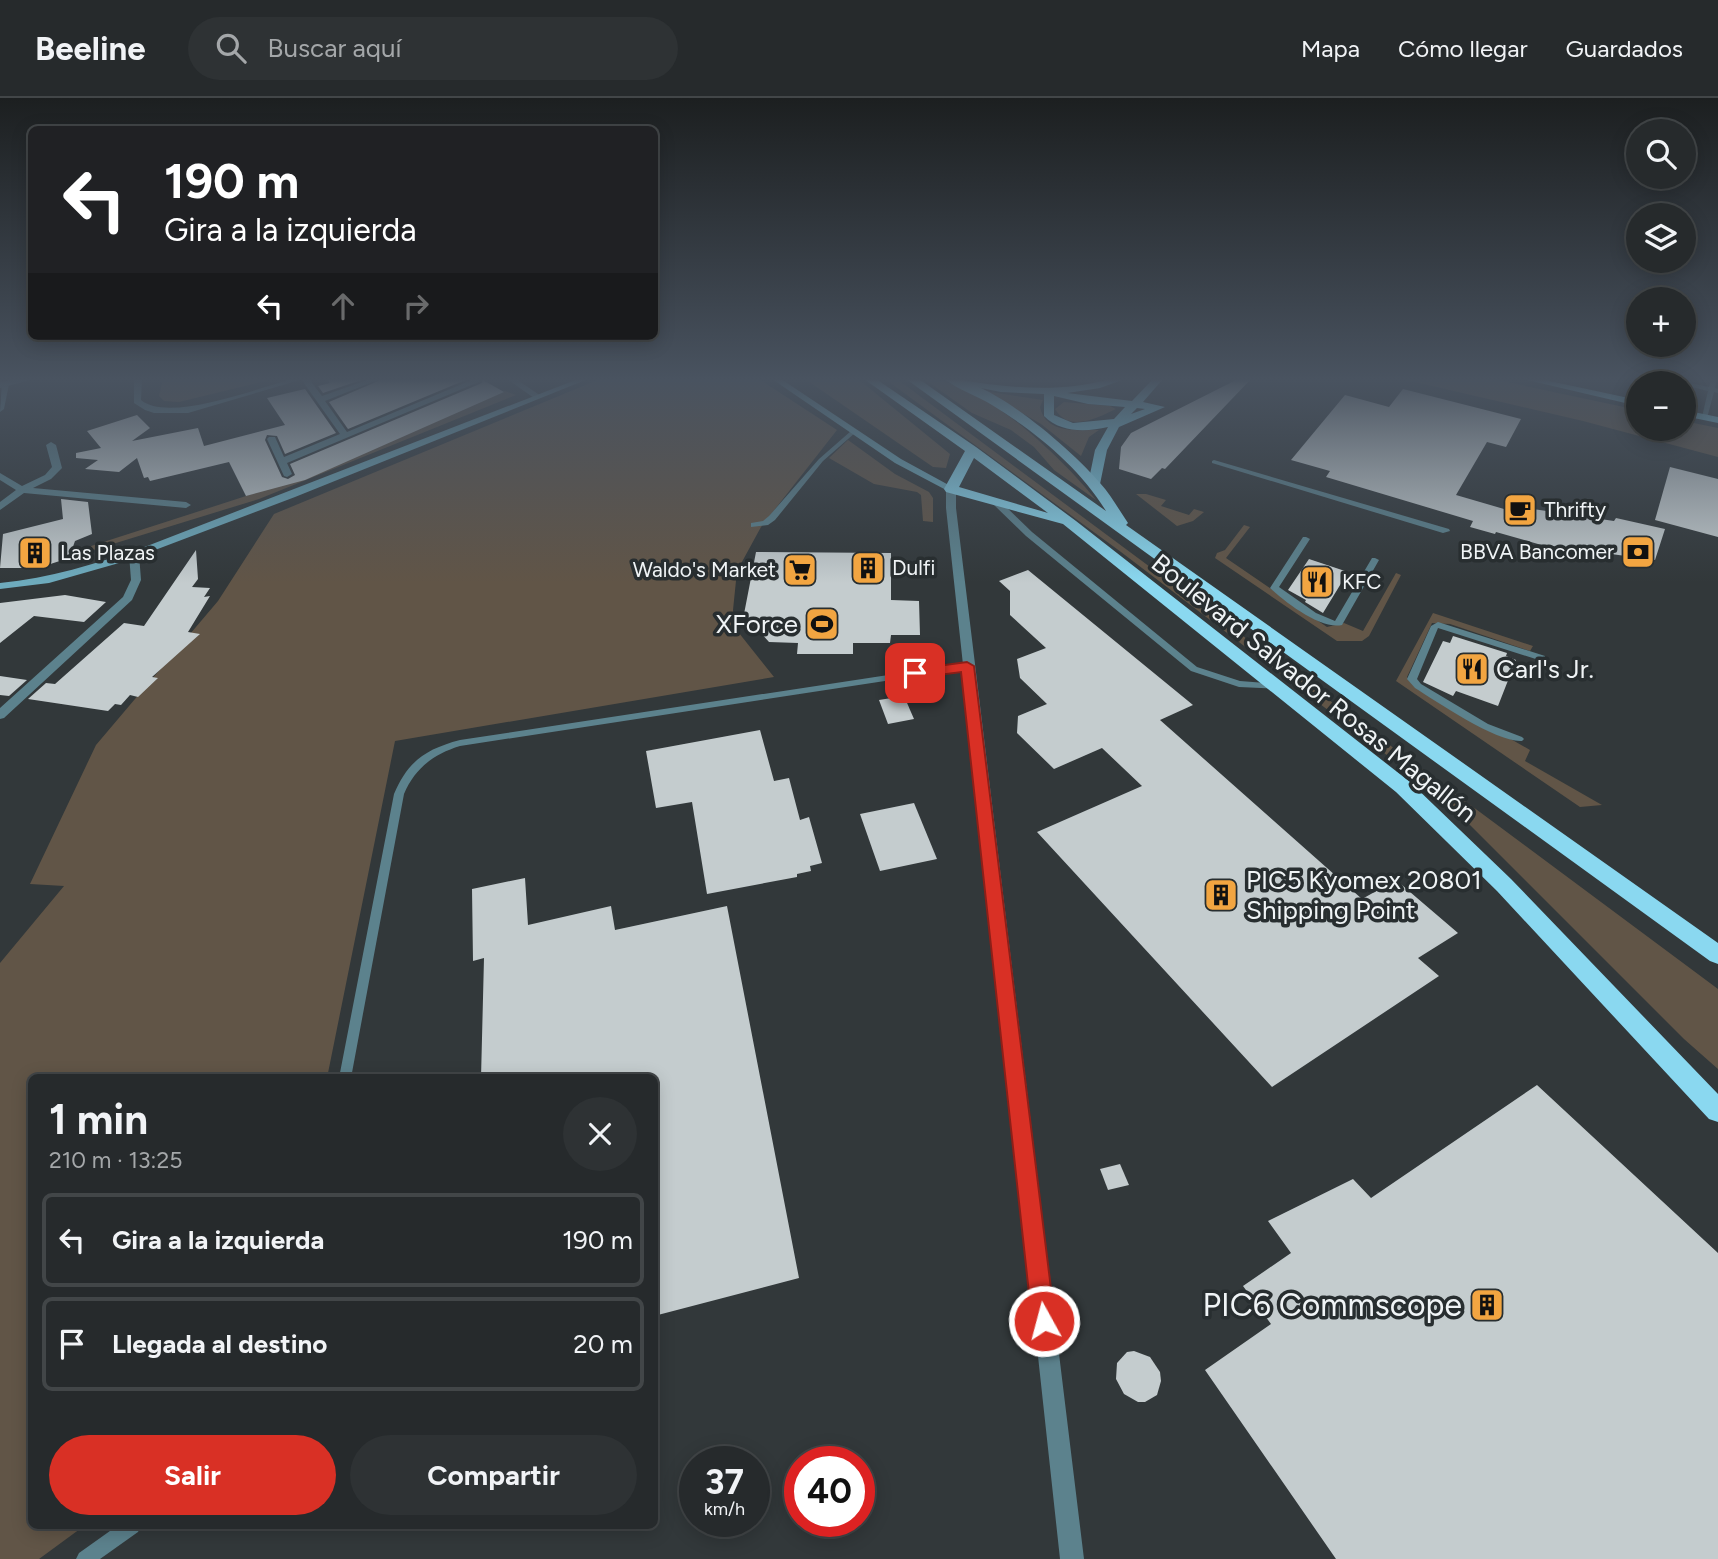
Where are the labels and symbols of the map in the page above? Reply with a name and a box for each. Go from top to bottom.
cafe icon: Thrifty [1501,491,1539,529]
place label: Thrifty [1544,497,1606,522]
bank icon: BBVA Bancomer [1619,533,1657,571]
building icon: Las Plazas [16,534,54,572]
place label: BBVA Bancomer [1460,539,1614,564]
place label: Las Plazas [60,540,155,565]
street label: Boulevard Salvador Rosas Magallón [1145,547,1483,829]
building icon: Dulfi [849,549,887,587]
supermarket icon: Waldo's Market [781,551,819,589]
place label: Dulfi [892,555,935,580]
place label: Waldo's Market [633,557,776,582]
restaurant icon: KFC [1298,563,1336,601]
place label: KFC [1342,569,1381,594]
sports icon: XForce [803,605,841,643]
place label: XForce [716,608,798,640]
pin [885,643,945,703]
restaurant icon: Carl's Jr. [1453,650,1491,688]
place label: Carl's Jr. [1496,653,1594,685]
place label: PIC5 Kyomex 20801 Shipping Point [1246,864,1482,926]
building icon: PIC5 Kyomex 20801 Shipping Point [1202,876,1240,914]
position arrow [1007,1284,1081,1358]
place label: PIC6 Commscope [1202,1286,1462,1324]
building icon: PIC6 Commscope [1468,1286,1506,1324]
speed limit sign: 40 [784,1446,875,1537]

